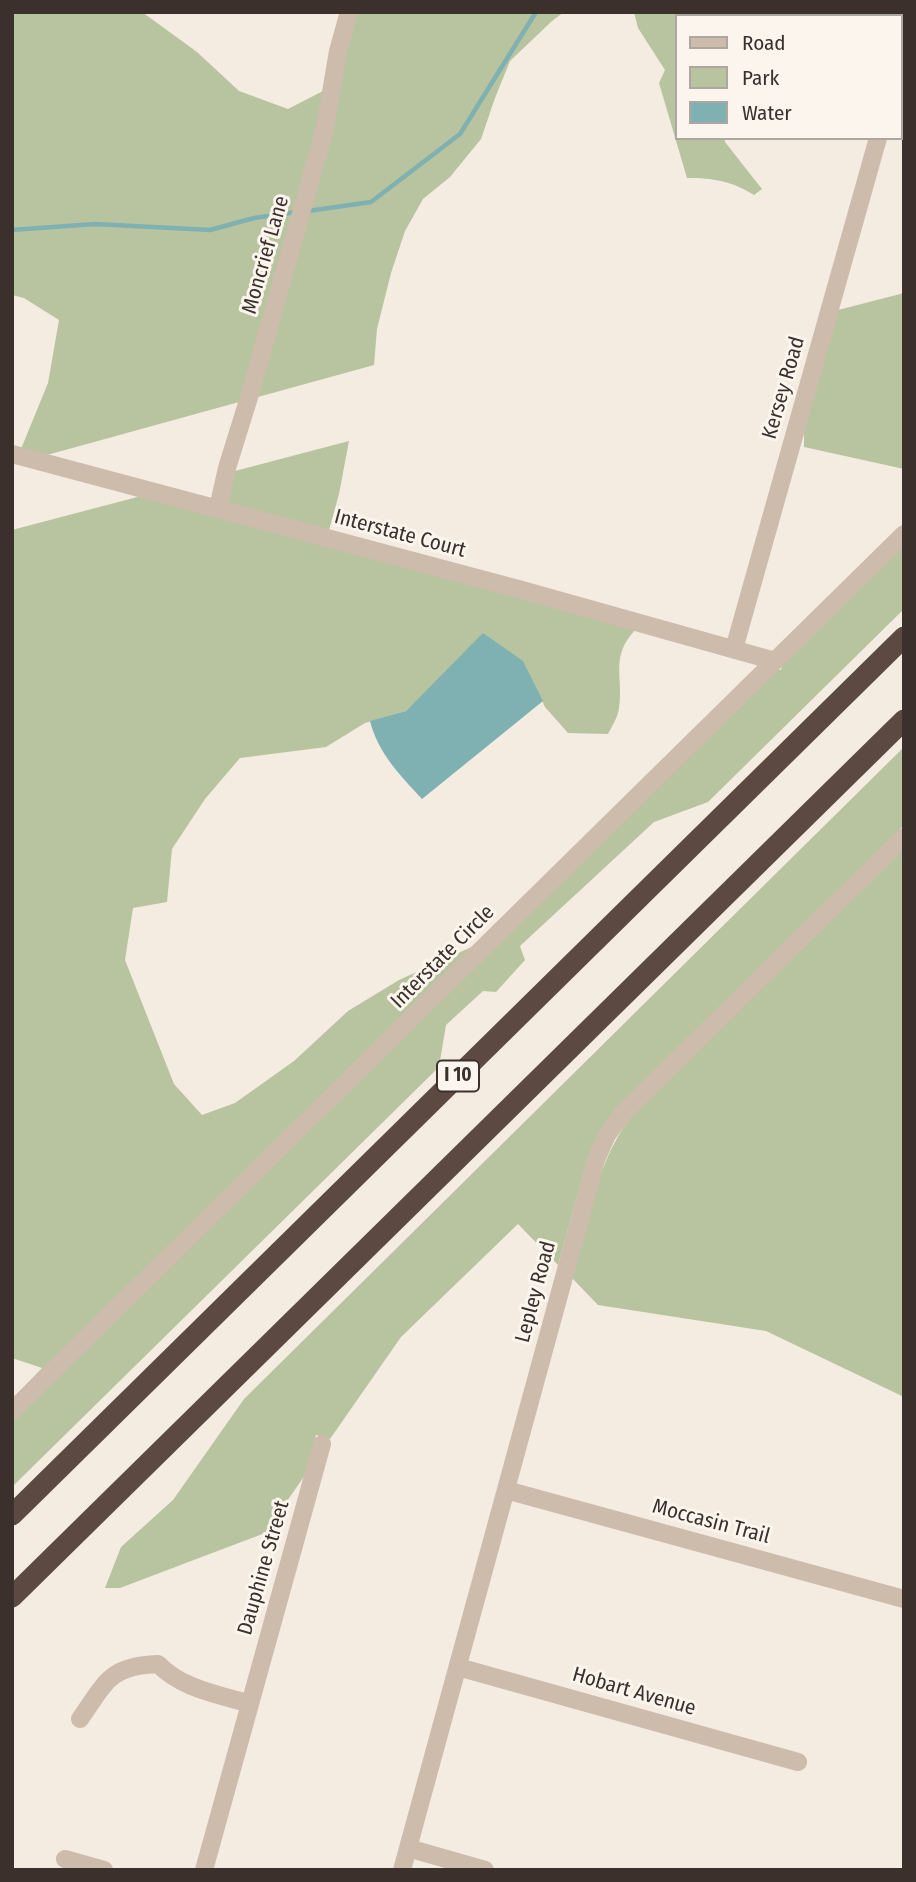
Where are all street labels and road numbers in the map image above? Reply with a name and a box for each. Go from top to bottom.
street label: Moncrief Lane [237,193,295,317]
street label: Kersey Road [757,334,811,442]
street label: Interstate Court [332,504,468,564]
street label: Interstate Circle [386,900,500,1014]
road number: I 10 [437,1060,479,1092]
street label: Lepley Road [510,1239,562,1345]
street label: Moccasin Trail [649,1494,773,1550]
street label: Dauphine Street [233,1498,295,1638]
street label: Hobart Avenue [569,1662,699,1722]

